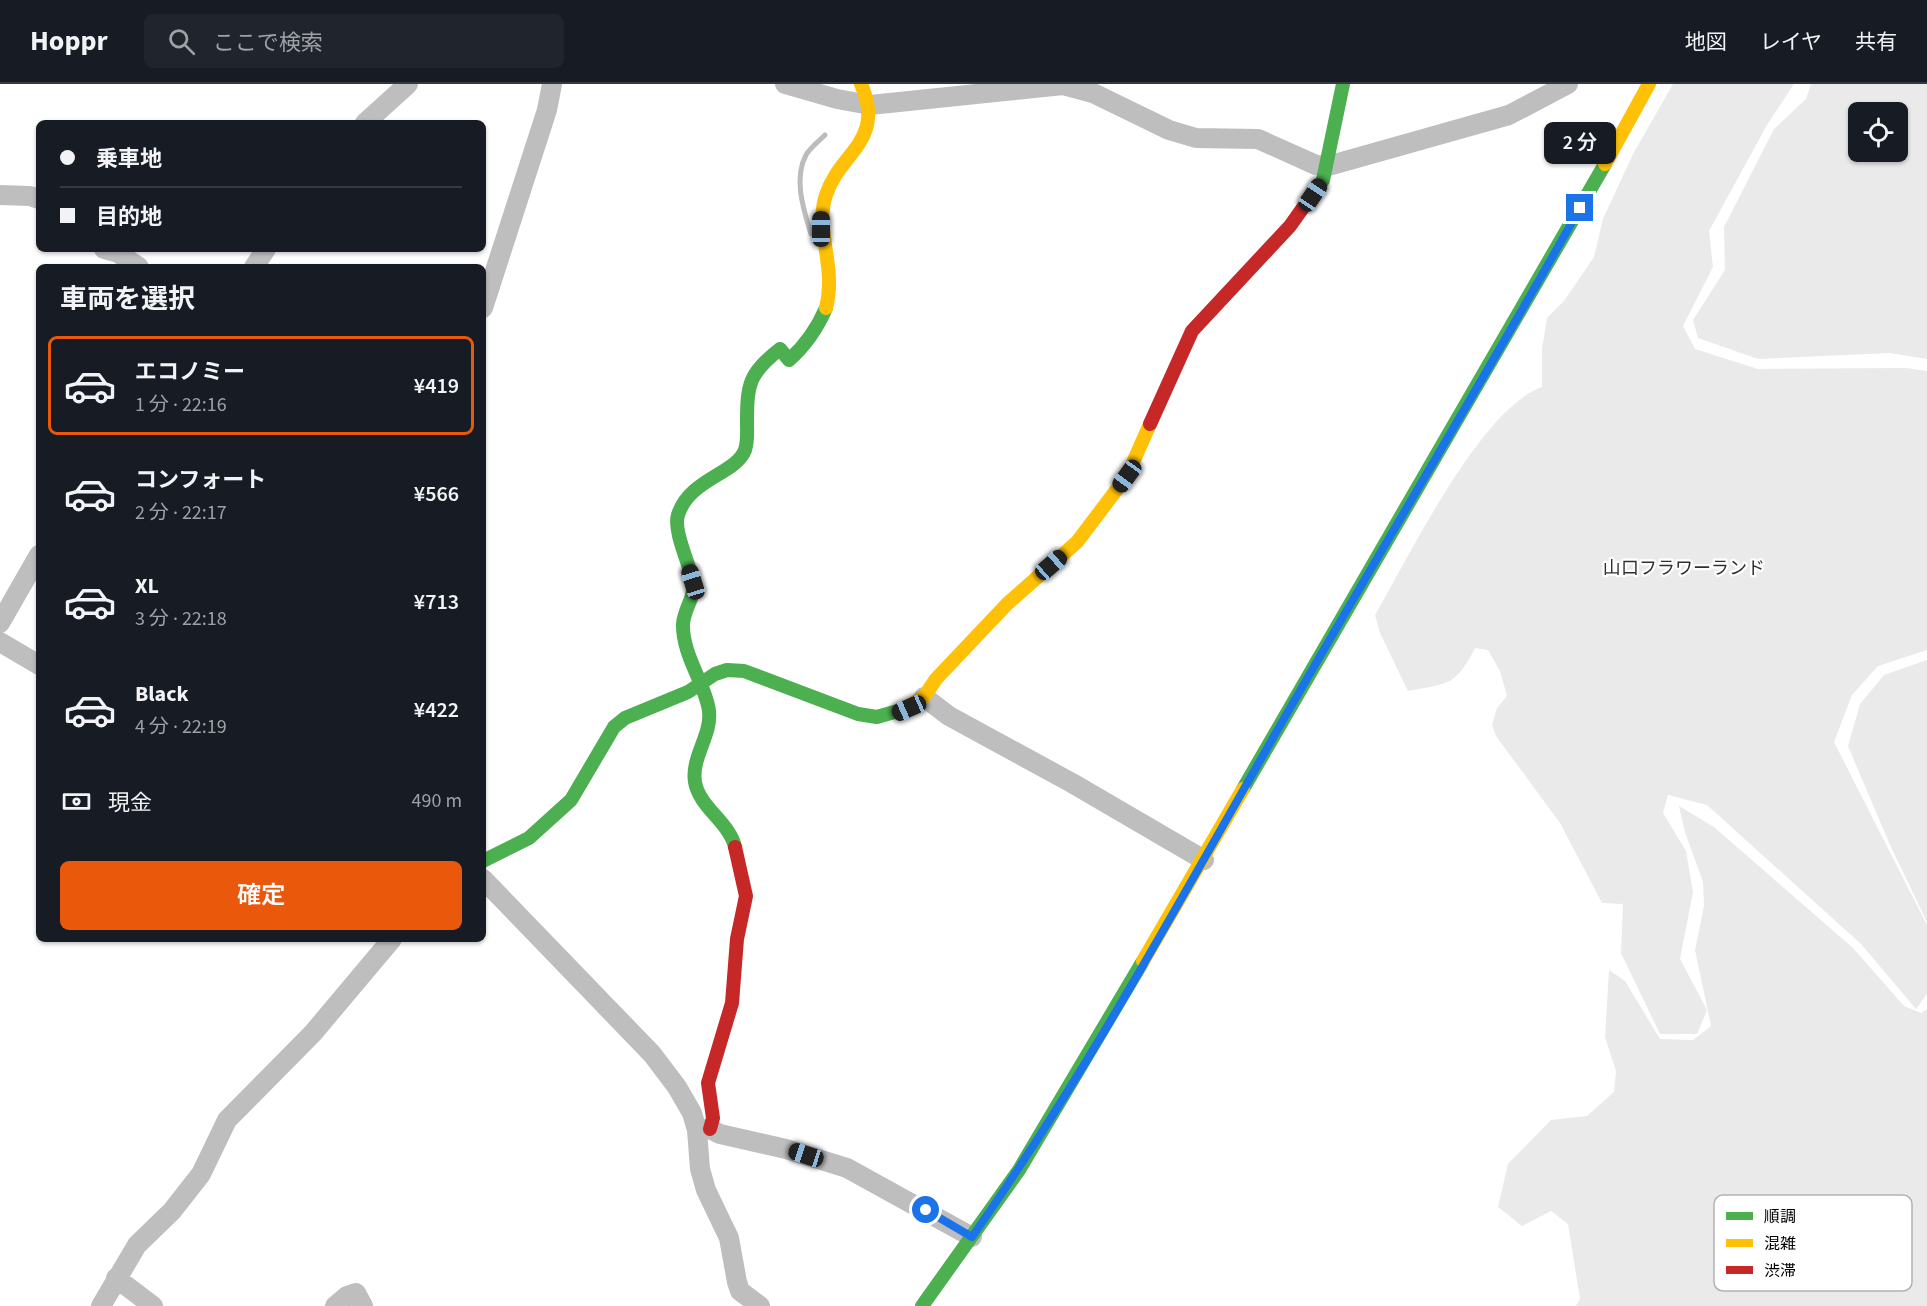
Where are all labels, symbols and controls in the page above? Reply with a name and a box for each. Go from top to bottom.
search box [144,14,564,68]
text: Hoppr [30,21,108,61]
icon: search [165,25,198,58]
text: ここで検索 [213,27,323,59]
text: 地図 [1685,27,1727,57]
text: レイヤ [1760,27,1822,57]
text: 共有 [1855,27,1897,57]
map controls [1848,102,1908,162]
button: locate [1848,102,1908,162]
callout: 2 分 [1544,121,1616,163]
text: 2 分 [1563,129,1597,157]
text: 乗車地 [96,143,162,175]
car [1295,175,1331,215]
route end [1566,194,1593,221]
text: 目的地 [96,201,162,233]
car [812,211,830,247]
text: 車両を選択 [60,280,195,319]
text: エコノミー [135,356,245,388]
icon: car [63,359,117,413]
text: ¥419 [414,370,459,402]
text: 1 分 · 22:16 [135,391,227,419]
car [1109,456,1145,496]
text: コンフォート [135,464,266,496]
icon: car [63,467,117,521]
text: ¥566 [414,478,459,510]
text: 2 分 · 22:17 [135,499,227,527]
car [1032,546,1070,584]
park label: 山口フラワーランド [1603,556,1765,581]
car [679,562,707,602]
text: XL [135,570,159,602]
icon: car [63,575,117,629]
text: ¥713 [414,586,459,618]
text: 3 分 · 22:18 [135,605,227,633]
text: Black [135,678,189,710]
icon: car [63,683,117,737]
car [889,692,929,724]
text: ¥422 [414,694,459,726]
text: 4 分 · 22:19 [135,713,227,741]
icon: cash [60,785,93,818]
text: 現金 [108,787,152,819]
text: 490 m [412,787,462,815]
button: 確定 [60,861,462,930]
car [786,1141,826,1169]
legend [1714,1195,1912,1291]
route start [912,1196,939,1223]
text: 順調 [1764,1206,1796,1228]
text: 混雑 [1764,1233,1796,1255]
text: 渋滞 [1764,1260,1796,1282]

